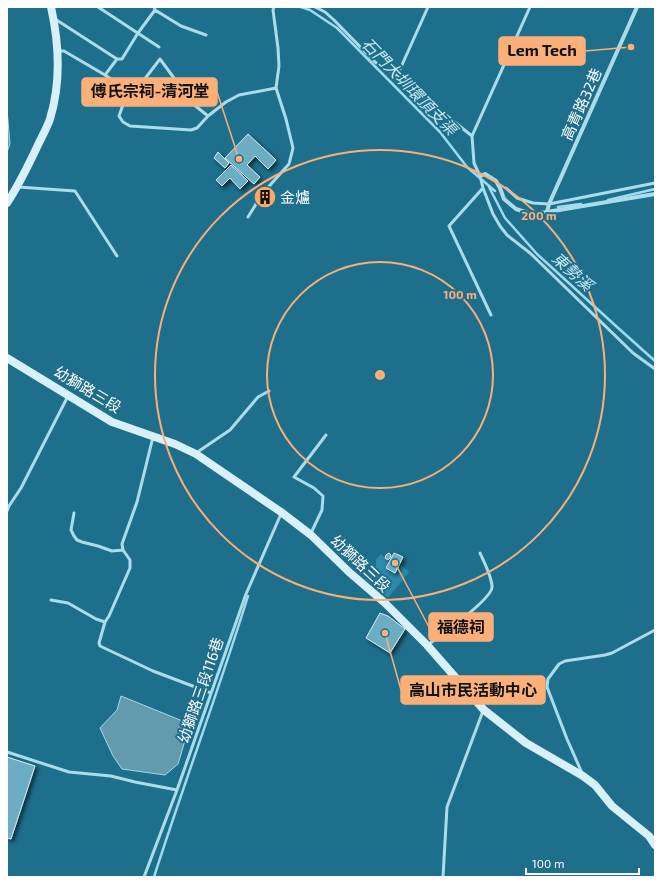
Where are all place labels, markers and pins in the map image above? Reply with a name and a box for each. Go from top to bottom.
callout: Lem Tech [499,37,585,65]
callout: 傅氏宗祠-清河堂 [82,78,217,106]
building icon: 金爐 [252,184,278,210]
place label: 金爐 [280,188,310,206]
centre of rings [373,368,387,382]
callout: 福德祠 [429,613,493,641]
callout: 高山市民活動中心 [401,676,545,704]

